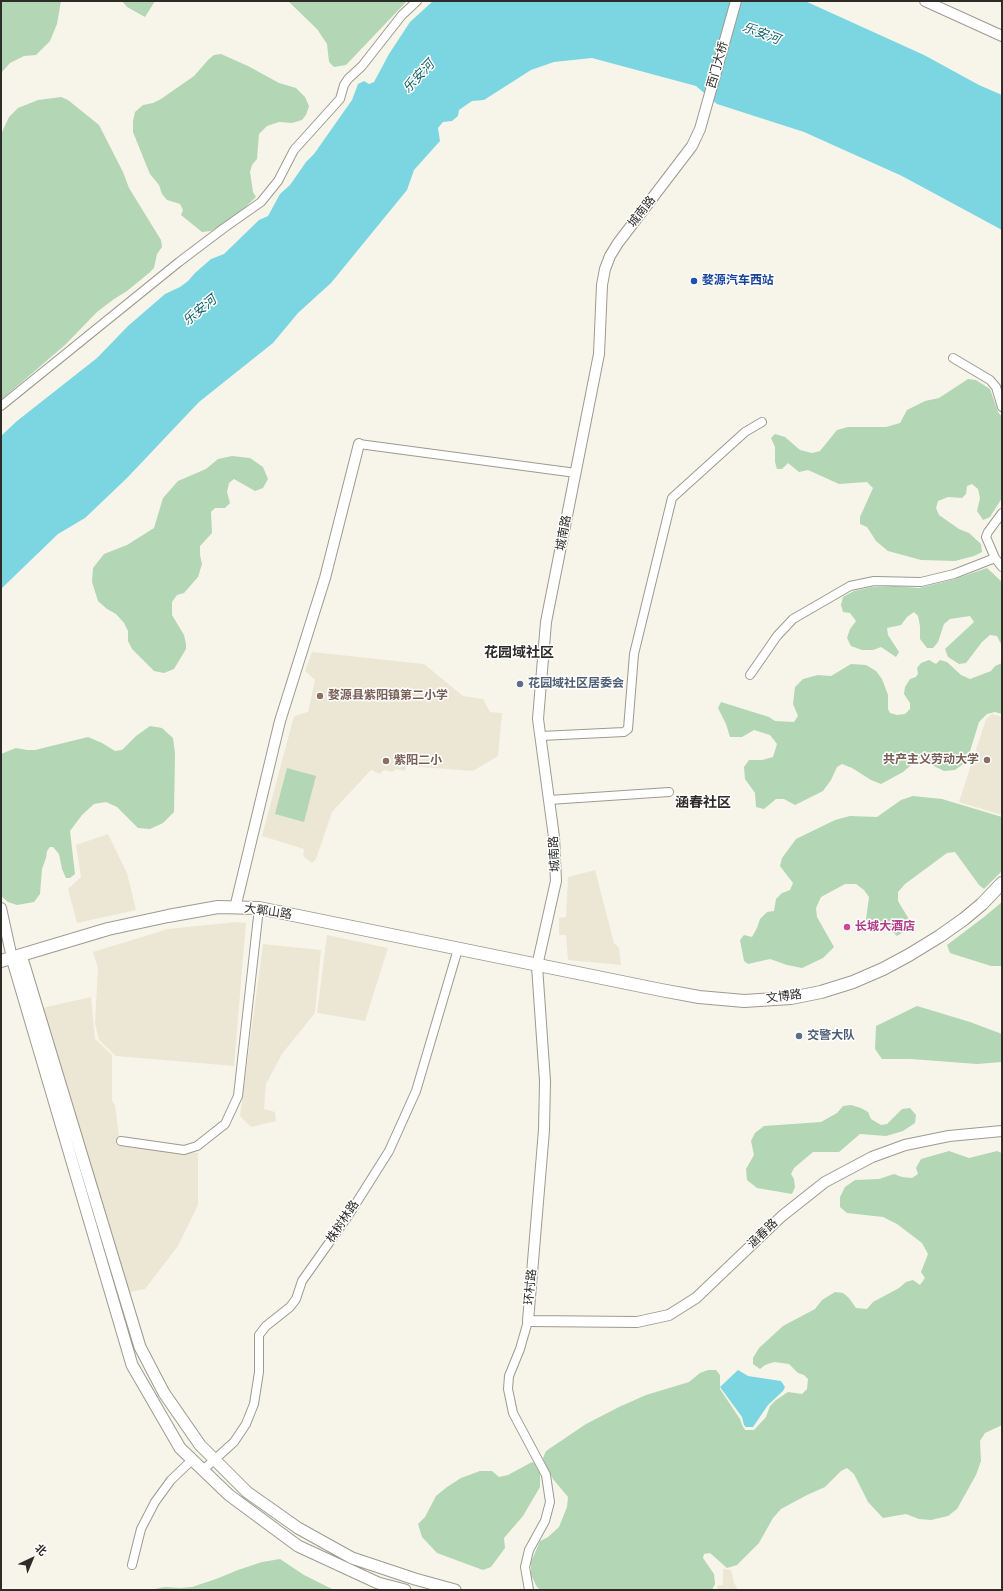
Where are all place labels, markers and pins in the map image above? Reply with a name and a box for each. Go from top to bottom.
place label: 婺源汽车西站 [702,274,774,288]
marker: 婺源汽车西站 [689,276,699,286]
place label: 花园域社区居委会 [528,677,624,691]
marker: 花园域社区居委会 [515,679,525,689]
place label: 婺源县紫阳镇第二小学 [328,689,448,703]
marker: 婺源县紫阳镇第二小学 [315,691,325,701]
place label: 共产主义劳动大学 [883,753,979,767]
place label: 紫阳二小 [394,754,442,768]
marker: 共产主义劳动大学 [982,755,992,765]
marker: 紫阳二小 [381,756,391,766]
place label: 长城大酒店 [855,920,915,934]
marker: 长城大酒店 [842,922,852,932]
place label: 交警大队 [807,1029,855,1043]
marker: 交警大队 [794,1031,804,1041]

